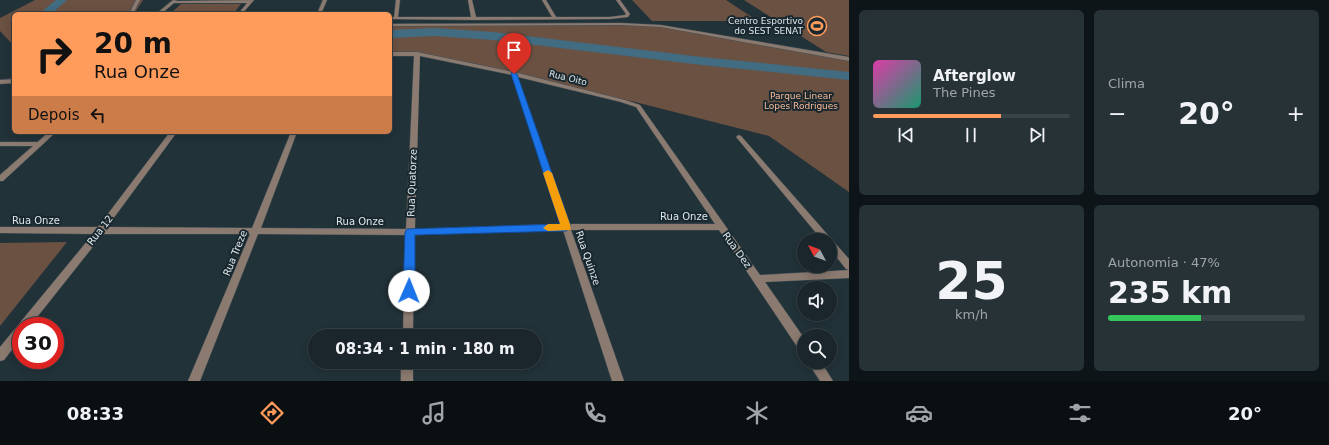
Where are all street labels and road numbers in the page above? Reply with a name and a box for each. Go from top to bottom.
street label: Rua Oito [548,68,588,88]
street label: Rua Quatorze [405,149,419,217]
street label: Rua Onze [660,211,708,222]
street label: Rua 12 [85,213,115,247]
street label: Rua Onze [12,215,60,226]
street label: Rua Onze [336,216,384,227]
street label: Rua Treze [221,229,249,277]
street label: Rua Quinze [574,229,602,287]
street label: Rua Dez [720,230,754,270]

